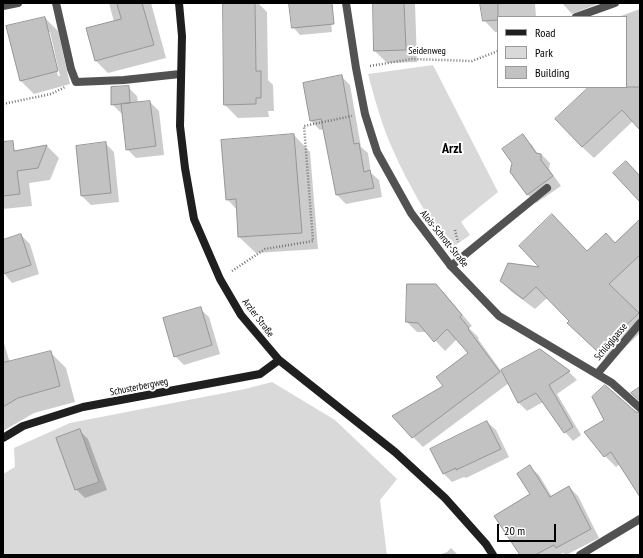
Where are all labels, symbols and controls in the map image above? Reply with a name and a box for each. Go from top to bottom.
legend [497,16,627,88]
text: Road [535,25,555,40]
street label: Seidenweg [408,45,446,57]
text: Park [535,45,553,60]
text: Building [535,65,570,80]
district label: Arzl [442,141,462,157]
street label: Alois-Schrott-Straße [417,208,471,270]
street label: Arzler Straße [240,296,276,340]
street label: Schlöglgasse [592,321,630,363]
street label: Schusterbergweg [109,375,169,399]
scale bar [499,516,558,542]
text: 20 m [504,523,525,538]

